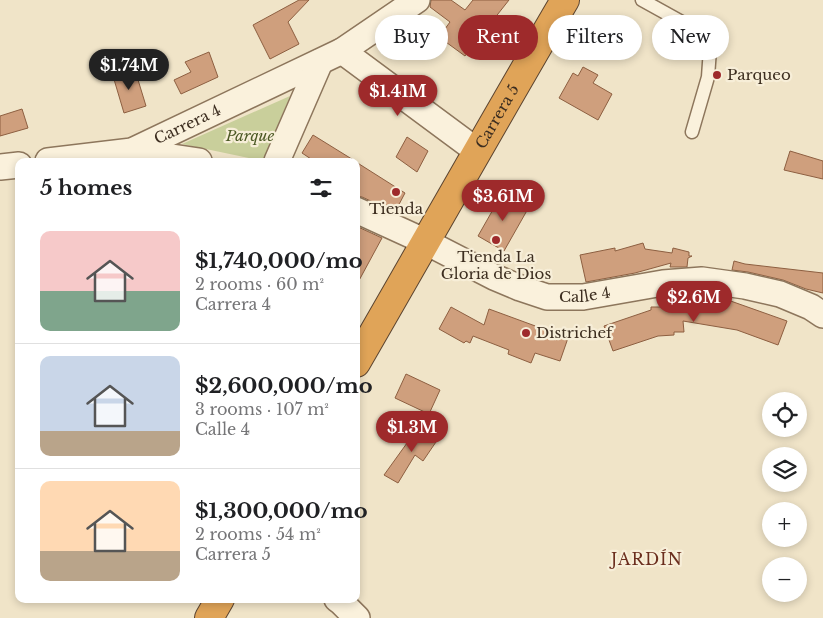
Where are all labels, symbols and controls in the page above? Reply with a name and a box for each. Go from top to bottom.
chip: Buy [375,15,448,60]
chip: Rent [458,15,538,60]
chip: Filters [548,15,642,60]
chip: New [652,15,729,60]
pin: $1.74M [88,48,170,91]
text: $1.74M [100,55,158,75]
place label: Parqueo [727,65,791,84]
marker: Parqueo [711,69,723,81]
pin: $1.41M [357,74,439,117]
text: $1.41M [369,81,427,101]
street label: Carrera 5 [471,81,523,152]
street label: Carrera 4 [151,100,224,148]
park label: Parque [225,126,274,145]
icon: filters [307,174,335,202]
text: 5 homes [40,175,132,201]
pin: $3.61M [462,180,544,222]
marker: Tienda [390,186,402,198]
text: $3.61M [473,186,533,206]
place label: Tienda [369,199,424,218]
marker: Tienda La Gloria de Dios [490,234,502,246]
place label: Tienda La Gloria de Dios [441,247,551,283]
text: $1,740,000/mo [195,248,363,274]
icon: home [80,251,140,311]
text: 2 rooms · 60 m² [195,274,324,294]
pin: $2.6M [659,280,729,323]
street label: Calle 4 [559,282,612,306]
text: $2.6M [667,287,721,307]
text: Carrera 4 [195,294,271,314]
place label: Districhef [536,323,614,342]
marker: Districhef [520,327,532,339]
text: $2,600,000/mo [195,373,373,399]
icon: home [80,376,140,436]
map controls [762,392,807,602]
button: locate [762,392,807,437]
text: 3 rooms · 107 m² [195,399,329,419]
pin: $1.3M [377,410,447,453]
text: $1.3M [387,417,437,437]
text: Calle 4 [195,419,250,439]
button: layers [762,447,807,492]
text: $1,300,000/mo [195,498,368,524]
icon: home [80,501,140,561]
button: + [762,502,807,547]
text: 2 rooms · 54 m² [195,524,321,544]
text: Carrera 5 [195,544,271,564]
district label: JARDÍN [609,549,683,569]
button: − [762,557,807,602]

